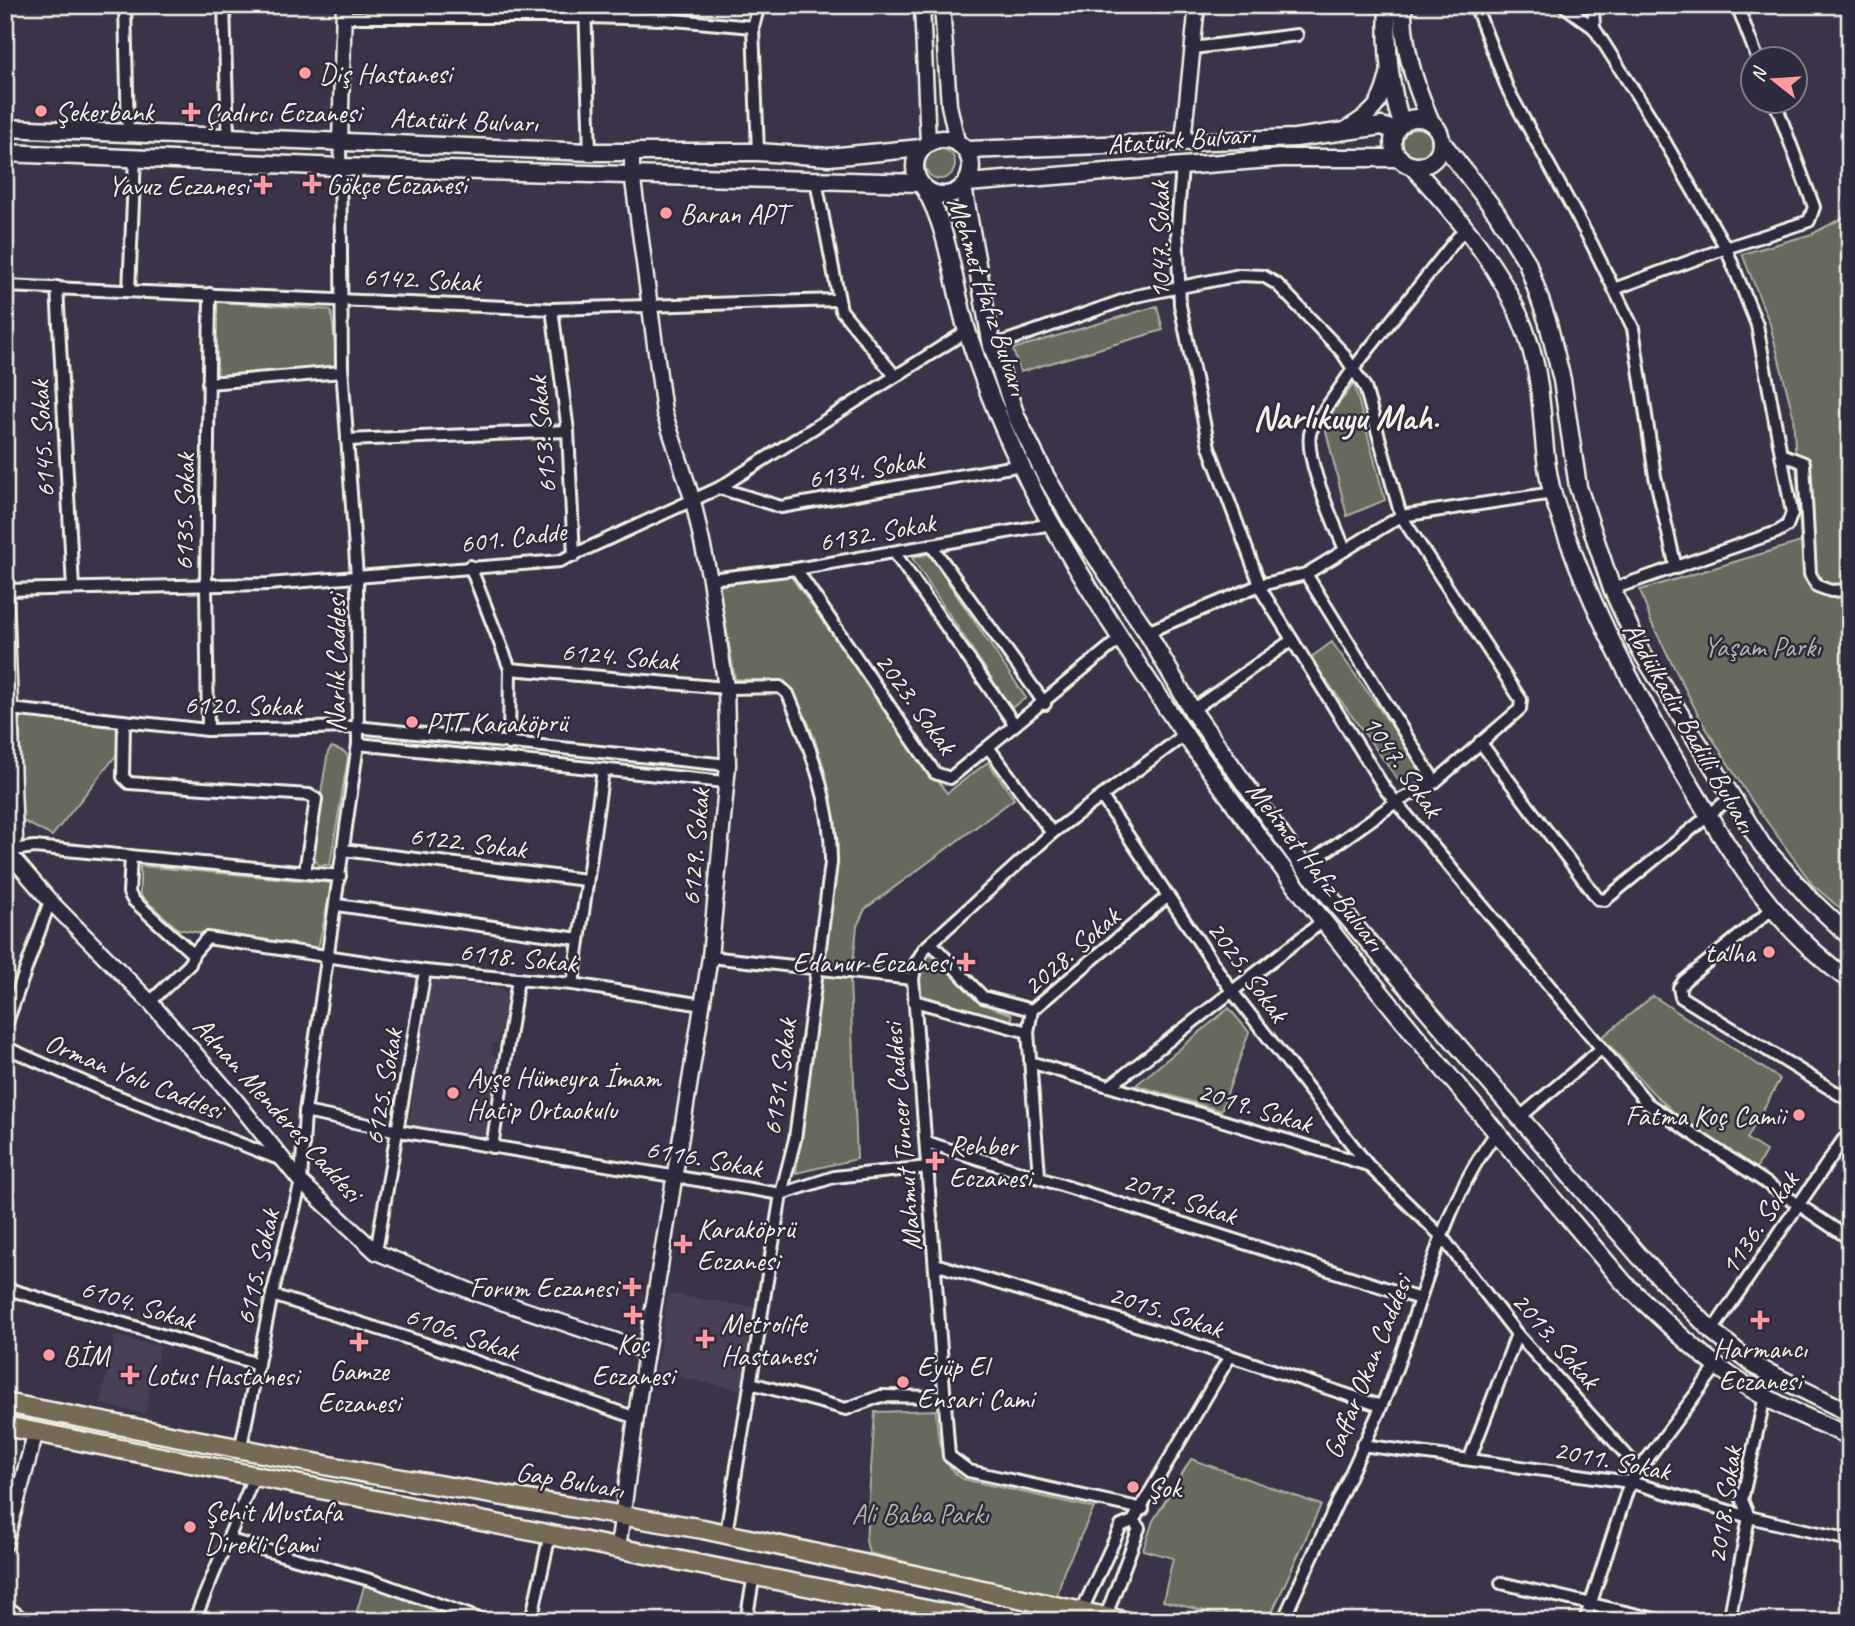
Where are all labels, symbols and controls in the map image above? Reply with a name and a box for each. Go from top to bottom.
north arrow [1740,46,1810,116]
place label: Diş Hastanesi [319,56,455,91]
text: N [1746,63,1773,84]
marker: Diş Hastanesi [297,65,313,81]
place label: Şekerbank [55,94,155,129]
place label: Çadırcı Eczanesi [205,95,365,131]
street label: Atatürk Bulvarı [390,100,540,140]
marker: Şekerbank [33,103,49,119]
marker: Çadırcı Eczanesi [183,104,199,120]
street label: Atatürk Bulvarı [1106,116,1258,162]
place label: Gökçe Eczanesi [326,167,471,202]
place label: Yavuz Eczanesi [108,168,253,203]
marker: Gökçe Eczanesi [304,176,320,192]
marker: Yavuz Eczanesi [255,177,271,193]
street label: 1047. Sokak [1142,179,1177,299]
street label: Mehmet Hafız Bulvarı [939,193,1037,401]
place label: Baran APT [680,196,794,231]
marker: Baran APT [658,205,674,221]
street label: 6142. Sokak [362,258,483,300]
street label: 6153. Sokak [519,373,565,495]
street label: 6145. Sokak [21,378,63,499]
district label: Narlıkuyu Mah. [1253,395,1440,440]
street label: 6134. Sokak [805,441,929,496]
street label: 6135. Sokak [165,451,203,571]
street label: 6132. Sokak [816,504,940,559]
street label: 601. Cadde [458,513,570,561]
street label: Narlık Caddesi [318,591,353,732]
street label: Abdülkadir Badilli Bulvarı [1615,615,1766,840]
park label: Yaşam Parkı [1704,629,1822,664]
street label: 6124. Sokak [560,633,682,679]
street label: 2023. Sokak [867,645,966,762]
street label: 6120. Sokak [184,686,304,724]
place label: PTT Karaköprü [426,705,571,740]
street label: 1047. Sokak [1355,708,1452,826]
marker: PTT Karaköprü [404,714,420,730]
street label: Mehmet Hafız Bulvarı [1239,774,1394,959]
street label: 6129. Sokak [672,785,718,907]
street label: 6122. Sokak [408,817,530,867]
street label: 2028. Sokak [1015,898,1128,1003]
street label: 2025. Sokak [1199,913,1298,1030]
street label: 6118. Sokak [458,933,580,981]
place label: talha [1705,935,1757,970]
marker: talha [1761,944,1777,960]
place label: Edanur Eczanesi [793,945,956,980]
marker: Edanur Eczanesi [958,954,974,970]
street label: Adnan Menderes Caddesi [186,1009,373,1212]
street label: 6131. Sokak [753,1015,805,1138]
street label: Mahmut Tuncer Caddesi [874,1018,929,1252]
street label: Orman Yolu Caddesi [40,1024,231,1129]
street label: 6125. Sokak [356,1024,411,1148]
place label: Ayşe Hümeyra İmam Hatip Ortaokulu [467,1060,662,1127]
street label: 2019. Sokak [1194,1073,1318,1141]
marker: Ayşe Hümeyra İmam Hatip Ortaokulu [445,1085,461,1101]
place label: Fatma Koç Camii [1625,1098,1789,1133]
marker: Fatma Koç Camii [1791,1107,1807,1123]
place label: Rehber Eczanesi [949,1128,1035,1195]
street label: 6116. Sokak [643,1131,767,1186]
marker: Rehber Eczanesi [927,1153,943,1169]
street label: 2017. Sokak [1119,1163,1243,1233]
street label: 1136. Sokak [1712,1163,1807,1282]
street label: 6115. Sokak [227,1204,288,1328]
place label: Karaköprü Eczanesi [697,1211,798,1278]
marker: Karaköprü Eczanesi [675,1236,691,1252]
street label: Gaffar Okan Caddesi [1314,1267,1421,1464]
street label: 6104. Sokak [77,1270,201,1338]
place label: Forum Eczanesi [470,1270,622,1305]
street label: 2015. Sokak [1105,1276,1229,1346]
marker: Forum Eczanesi [624,1279,640,1295]
street label: 2013. Sokak [1504,1284,1609,1397]
street label: 6106. Sokak [401,1297,525,1369]
place label: Metrolife Hastanesi [721,1306,819,1373]
marker: Koç Eczanesi [625,1307,641,1323]
marker: Harmancı Eczanesi [1752,1312,1768,1328]
place label: Koç Eczanesi [592,1326,678,1393]
marker: Metrolife Hastanesi [695,1329,715,1349]
place label: Harmancı Eczanesi [1713,1331,1809,1398]
marker: Gamze Eczanesi [351,1334,367,1350]
place label: BİM [63,1338,112,1373]
marker: BİM [41,1347,57,1363]
place label: Eyüp El Ensari Cami [917,1349,1038,1416]
place label: Gamze Eczanesi [318,1353,404,1420]
place label: Lotus Hastanesi [146,1358,302,1393]
marker: Lotus Hastanesi [120,1365,140,1385]
marker: Eyüp El Ensari Cami [895,1374,911,1390]
street label: 2011. Sokak [1551,1432,1675,1489]
street label: 2018. Sokak [1698,1443,1750,1566]
street label: Gap Bulvarı [513,1453,628,1507]
place label: Şok [1147,1470,1183,1505]
marker: Şok [1125,1479,1141,1495]
place label: Şehit Mustafa Direkli Cami [204,1494,344,1561]
park label: Ali Baba Parkı [852,1496,990,1531]
marker: Şehit Mustafa Direkli Cami [182,1519,198,1535]

